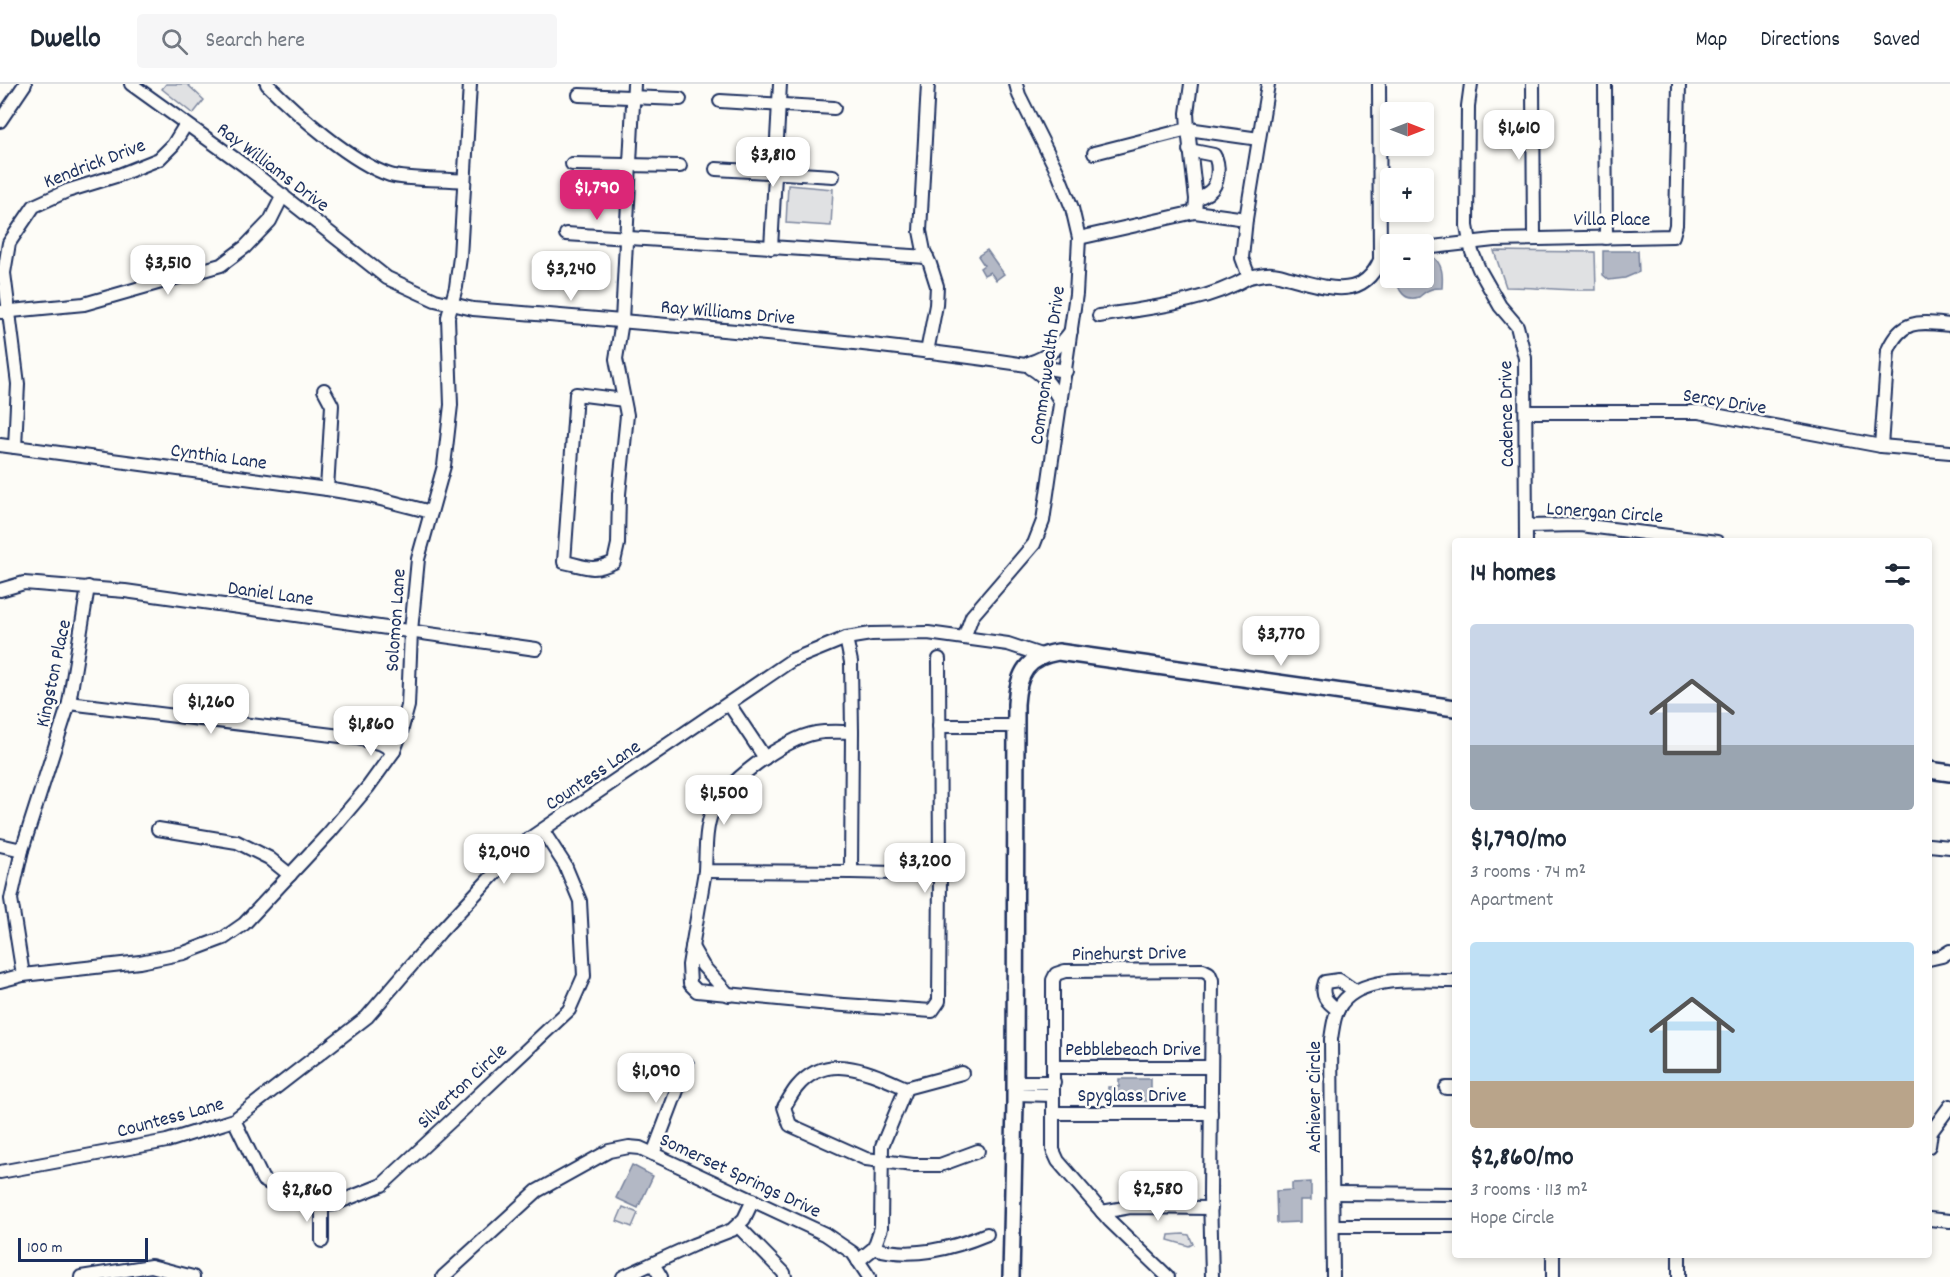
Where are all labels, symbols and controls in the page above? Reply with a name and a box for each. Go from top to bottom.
search box [137,14,557,68]
text: Dwello [30,21,101,61]
icon: search [158,25,191,58]
text: Search here [206,26,305,57]
text: Map [1696,26,1727,56]
text: Directions [1760,26,1840,56]
text: Saved [1873,26,1920,56]
north arrow [1380,102,1434,156]
map controls [1380,102,1434,288]
pin: $1,610 [1470,110,1568,161]
text: $1,610 [1497,115,1541,143]
street label: Ray Williams Drive [210,117,335,220]
street label: Kendrick Drive [40,132,150,197]
pin: $3,810 [724,137,822,188]
text: $3,810 [750,142,796,170]
button: + [1380,168,1434,222]
pin: $1,790 [548,170,646,221]
text: $1,790 [574,175,620,203]
street label: Villa Place [1574,207,1651,235]
button: − [1380,234,1434,288]
pin: $3,510 [119,245,217,296]
text: $3,510 [144,250,192,278]
pin: $3,240 [522,251,620,302]
text: $3,240 [546,256,596,284]
street label: Commonwealth Drive [1024,284,1074,447]
street label: Ray Williams Drive [659,294,796,334]
street label: Cadence Drive [1493,360,1523,468]
street label: Sercy Drive [1681,383,1769,423]
street label: Cynthia Lane [169,437,269,479]
street label: Lonergan Circle [1545,496,1664,532]
text: 14 homes [1470,556,1556,593]
icon: filters [1881,558,1914,591]
street label: Solomon Lane [379,567,415,673]
street label: Daniel Lane [226,575,315,615]
pin: $3,770 [1232,616,1330,667]
street label: Kingston Place [30,617,80,730]
text: $3,770 [1256,621,1306,649]
icon: home [1638,663,1746,771]
pin: $1,260 [162,684,260,735]
text: $1,260 [187,689,235,717]
pin: $1,860 [322,706,420,757]
text: $1,860 [347,711,395,739]
street label: Countess Lane [540,734,647,819]
pin: $1,500 [675,775,773,826]
text: $1,500 [699,780,749,808]
text: $1,790/mo [1470,822,1567,859]
pin: $2,040 [455,834,553,885]
text: $2,040 [478,839,530,867]
pin: $3,200 [876,843,974,894]
text: $3,200 [898,848,952,876]
text: 3 rooms · 74 m² [1470,859,1586,887]
text: Apartment [1470,887,1553,915]
street label: Pinehurst Drive [1071,940,1187,970]
icon: home [1638,981,1746,1089]
street label: Pebblebeach Drive [1065,1037,1201,1065]
street label: Silverton Circle [412,1038,515,1136]
street label: Achiever Circle [1302,1041,1330,1153]
pin: $1,090 [607,1053,705,1104]
text: $1,090 [631,1058,681,1086]
street label: Spyglass Drive [1078,1083,1187,1111]
street label: Countess Lane [114,1091,228,1147]
street label: Somerset Springs Drive [654,1127,825,1227]
text: $2,860/mo [1470,1140,1574,1177]
pin: $2,580 [1109,1171,1207,1222]
pin: $2,860 [258,1172,356,1223]
text: $2,580 [1133,1176,1183,1204]
text: $2,860 [281,1177,333,1205]
text: 3 rooms · 113 m² [1470,1177,1588,1205]
text: Hope Circle [1470,1205,1554,1233]
scale bar [18,1235,148,1262]
text: 100 m [27,1237,63,1260]

